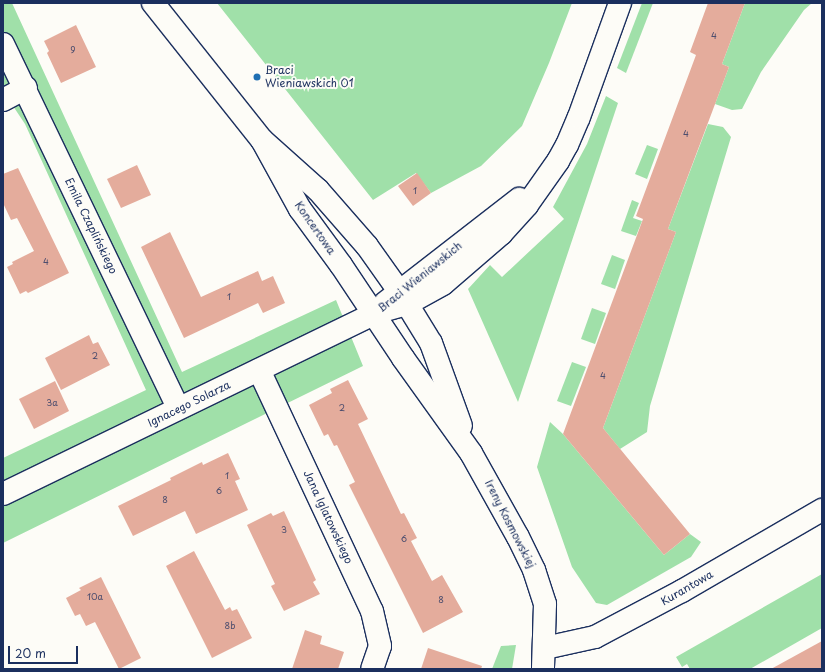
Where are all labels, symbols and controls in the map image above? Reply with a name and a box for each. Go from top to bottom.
house number: 4 [711,30,717,40]
house number: 9 [70,44,76,54]
place label: Braci Wieniawskich 01 [265,64,354,90]
marker: Braci Wieniawskich 01 [252,72,262,82]
house number: 4 [683,128,689,138]
street label: Emila Czaplińskiego [62,176,120,276]
house number: 1 [413,185,417,195]
street label: Koncertowa [292,199,338,257]
street label: Braci Wieniawskich [375,239,465,315]
house number: 4 [43,256,49,266]
house number: 1 [227,291,231,301]
house number: 2 [92,350,98,360]
house number: 4 [600,370,606,380]
street label: Ignacego Solarza [145,378,233,430]
house number: 3a [46,397,58,407]
house number: 2 [339,402,345,412]
street label: Jana Iglatowskiego [301,468,355,566]
house number: 1 [225,470,229,480]
street label: Ireny Kosmowskiej [482,478,538,570]
house number: 6 [216,485,222,495]
house number: 8 [162,494,168,504]
house number: 3 [281,524,287,534]
house number: 6 [401,533,407,543]
street label: Kurantowa [659,568,715,608]
house number: 10a [87,591,103,601]
house number: 8 [438,594,444,604]
house number: 8b [225,620,235,630]
scale bar [10,638,80,664]
text: 20 m [15,644,46,662]

